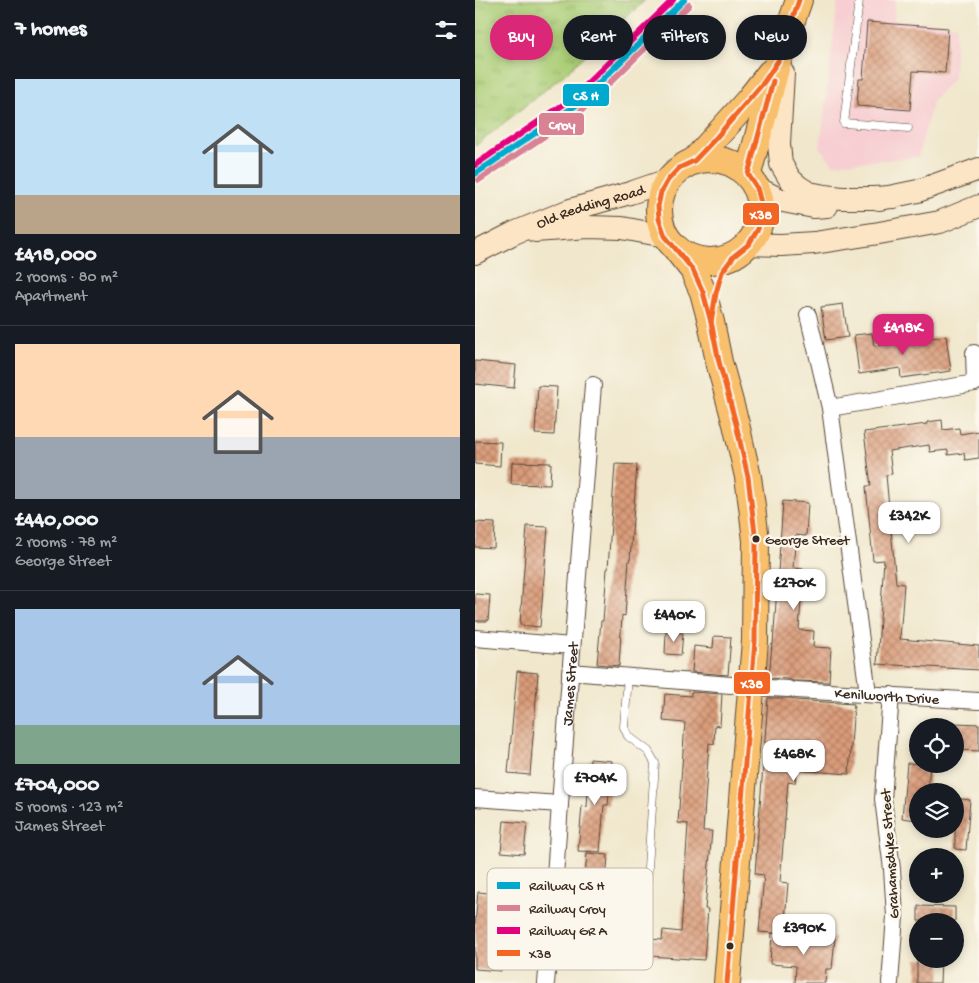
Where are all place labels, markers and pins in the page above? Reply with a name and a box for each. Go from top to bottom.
pin: £418K [868,314,938,356]
pin: £342K [874,502,944,544]
place label: George Street [765,533,850,550]
marker: George Street [751,534,761,544]
pin: £270K [759,568,829,611]
pin: £440K [639,600,709,643]
pin: £468K [759,740,829,782]
pin: £704K [560,764,630,806]
pin: £390K [769,914,839,956]
unlabelled marker [725,941,735,951]

